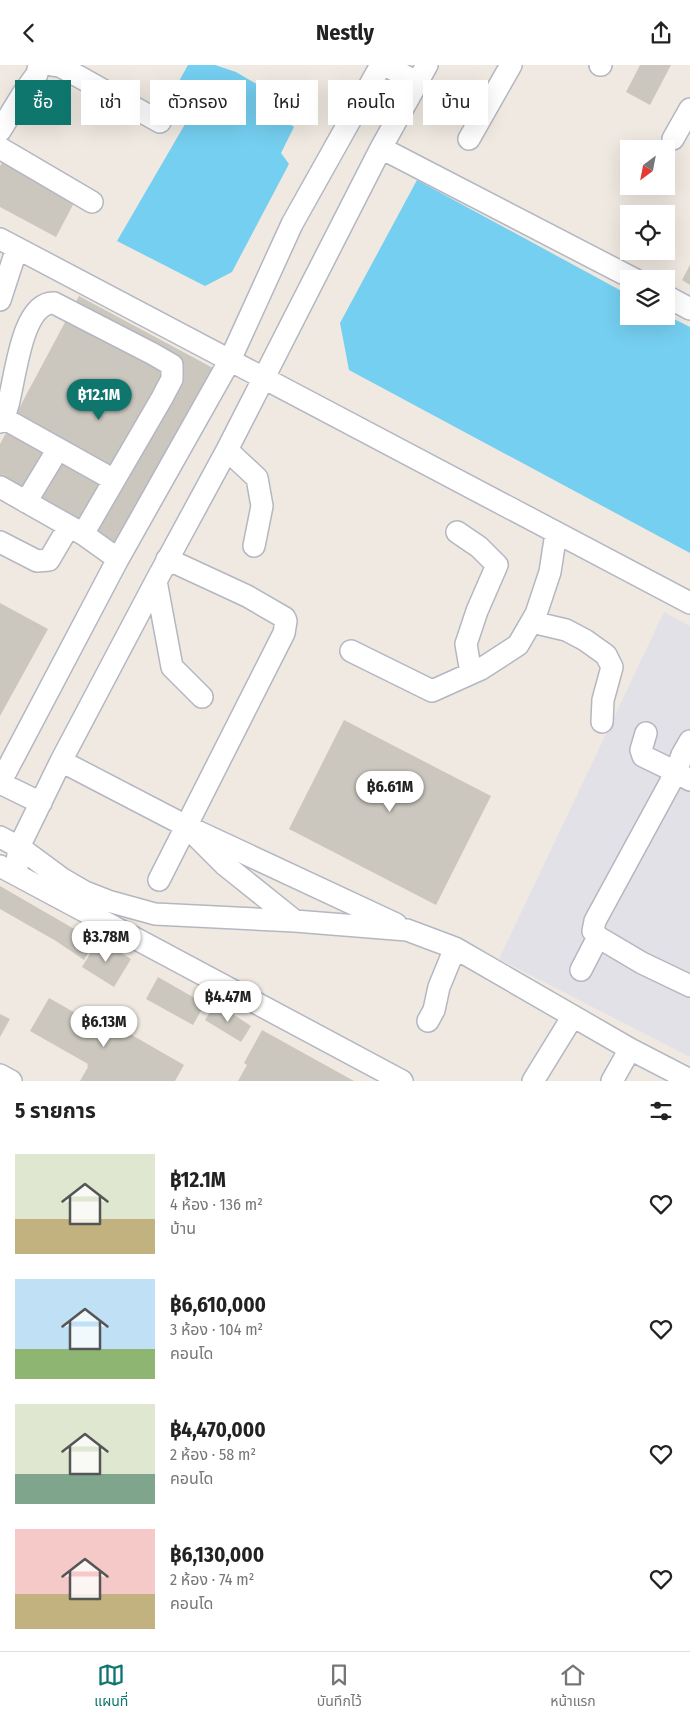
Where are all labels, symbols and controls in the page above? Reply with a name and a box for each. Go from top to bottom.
icon: back [15,19,43,47]
text: Nestly [316,19,374,46]
icon: share [647,19,675,47]
chip: ซื้อ [15,80,71,125]
chip: เช่า [81,80,140,125]
chip: ตัวกรอง [150,80,246,125]
chip: ใหม่ [256,80,318,125]
chip: คอนโด [328,80,413,125]
chip: บ้าน [423,80,488,125]
north arrow [620,140,675,195]
map controls [620,140,675,325]
button: locate [620,205,675,260]
button: layers [620,270,675,325]
pin: ฿12.1M [58,379,140,421]
text: ฿12.1M [78,385,120,404]
pin: ฿6.61M [349,771,431,813]
text: ฿6.61M [367,777,413,796]
pin: ฿3.78M [65,921,147,963]
text: ฿3.78M [83,927,129,946]
pin: ฿4.47M [187,981,269,1023]
text: ฿4.47M [205,987,251,1006]
pin: ฿6.13M [63,1005,145,1048]
text: ฿6.13M [81,1012,127,1031]
icon: filters [647,1097,675,1125]
text: 5 รายการ [15,1098,96,1124]
text: ฿12.1M [170,1167,226,1193]
icon: home [55,1174,115,1234]
icon: heart [647,1190,675,1218]
text: 4 ห้อง · 136 m² [170,1195,263,1214]
text: บ้าน [170,1219,196,1238]
text: ฿6,610,000 [170,1292,266,1318]
icon: home [55,1299,115,1359]
icon: heart [647,1315,675,1343]
text: 3 ห้อง · 104 m² [170,1320,263,1339]
text: คอนโด [170,1344,213,1363]
text: ฿4,470,000 [170,1417,266,1443]
icon: home [55,1424,115,1484]
icon: heart [647,1440,675,1468]
text: 2 ห้อง · 58 m² [170,1445,256,1464]
text: คอนโด [170,1469,213,1488]
text: ฿6,130,000 [170,1542,264,1568]
icon: home [55,1549,115,1609]
icon: heart [647,1565,675,1593]
text: 2 ห้อง · 74 m² [170,1570,254,1589]
text: คอนโด [170,1594,213,1613]
tab: แผนที่ [94,1661,128,1712]
tab: บันทึกไว้ [317,1661,362,1712]
tab: หน้าแรก [550,1661,596,1712]

